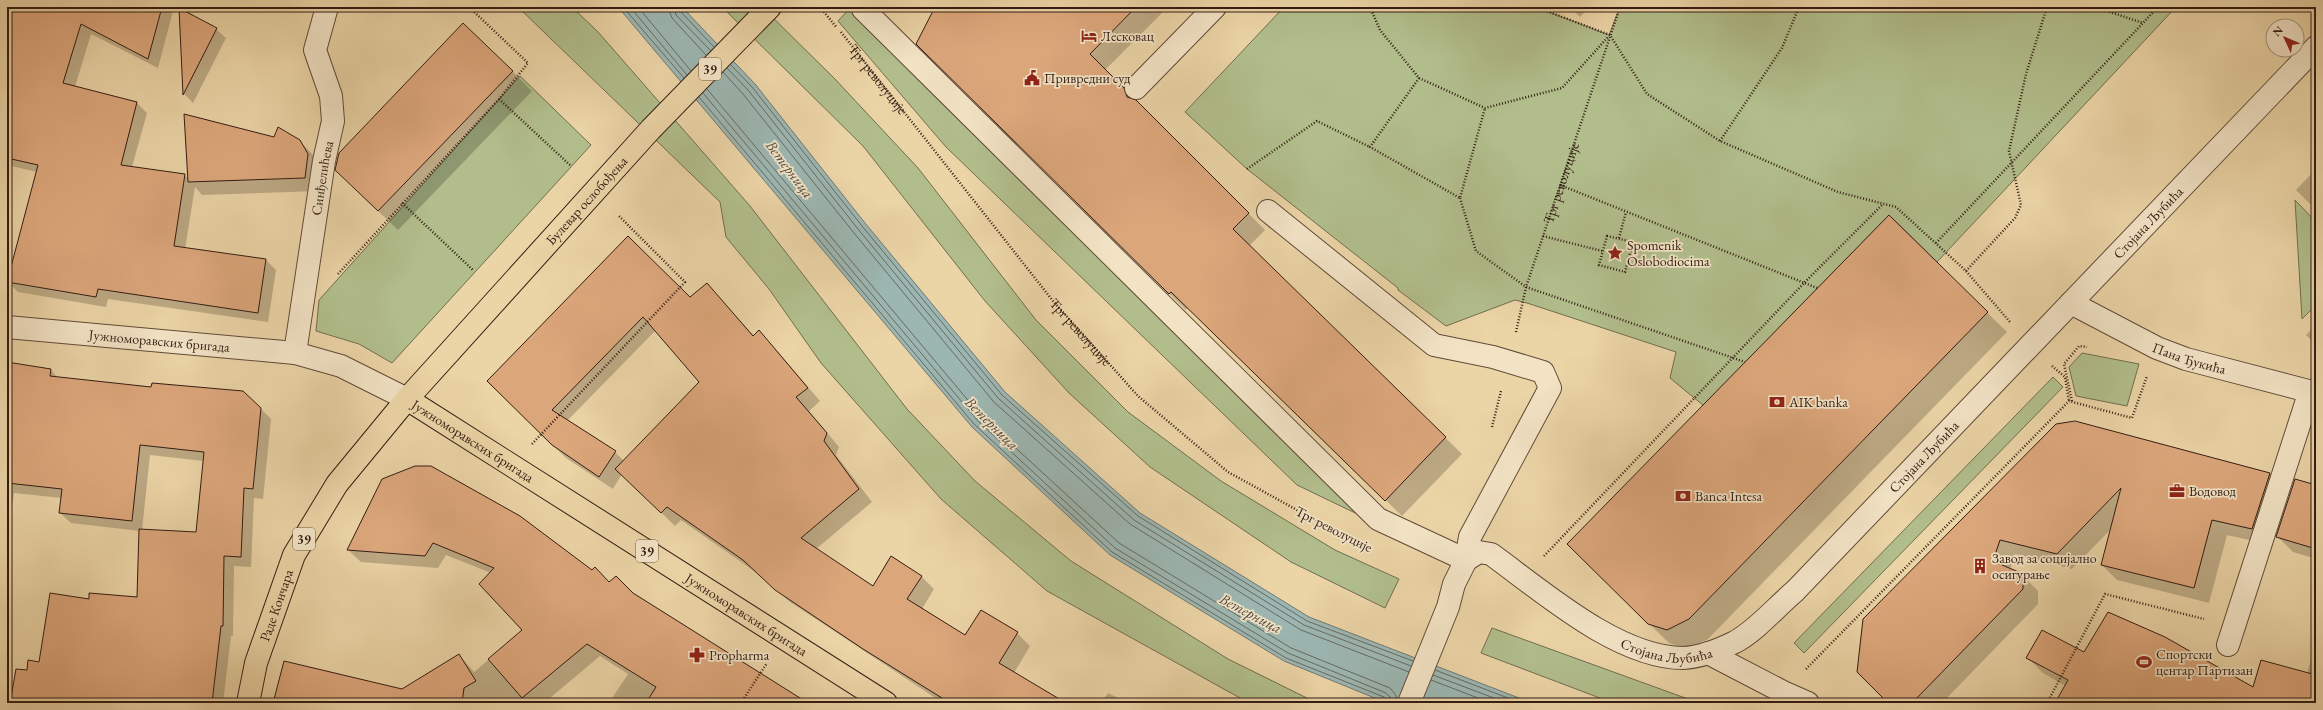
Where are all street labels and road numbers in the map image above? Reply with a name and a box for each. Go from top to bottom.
street label: Трг револуције [845,40,912,118]
road number: 39 [699,58,721,80]
street label: Синђелићева [307,139,337,217]
street label: Трг револуције [1539,139,1583,226]
street label: Булевар ослобођења [542,152,632,249]
street label: Стојана Љубића [2109,182,2187,263]
street label: Трг револуције [1046,294,1116,370]
street label: Јужноморавских бригада [87,325,231,356]
street label: Пана Ђукића [2150,338,2228,378]
street label: Јужноморавских бригада [408,395,538,486]
street label: Стојана Љубића [1885,416,1963,497]
street label: Трг револуције [1292,502,1376,556]
road number: 39 [293,528,315,550]
road number: 39 [636,540,658,562]
street label: Раде Кончара [255,567,297,644]
street label: Јужноморавских бригада [681,568,811,660]
street label: Стојана Љубића [1618,634,1715,667]

